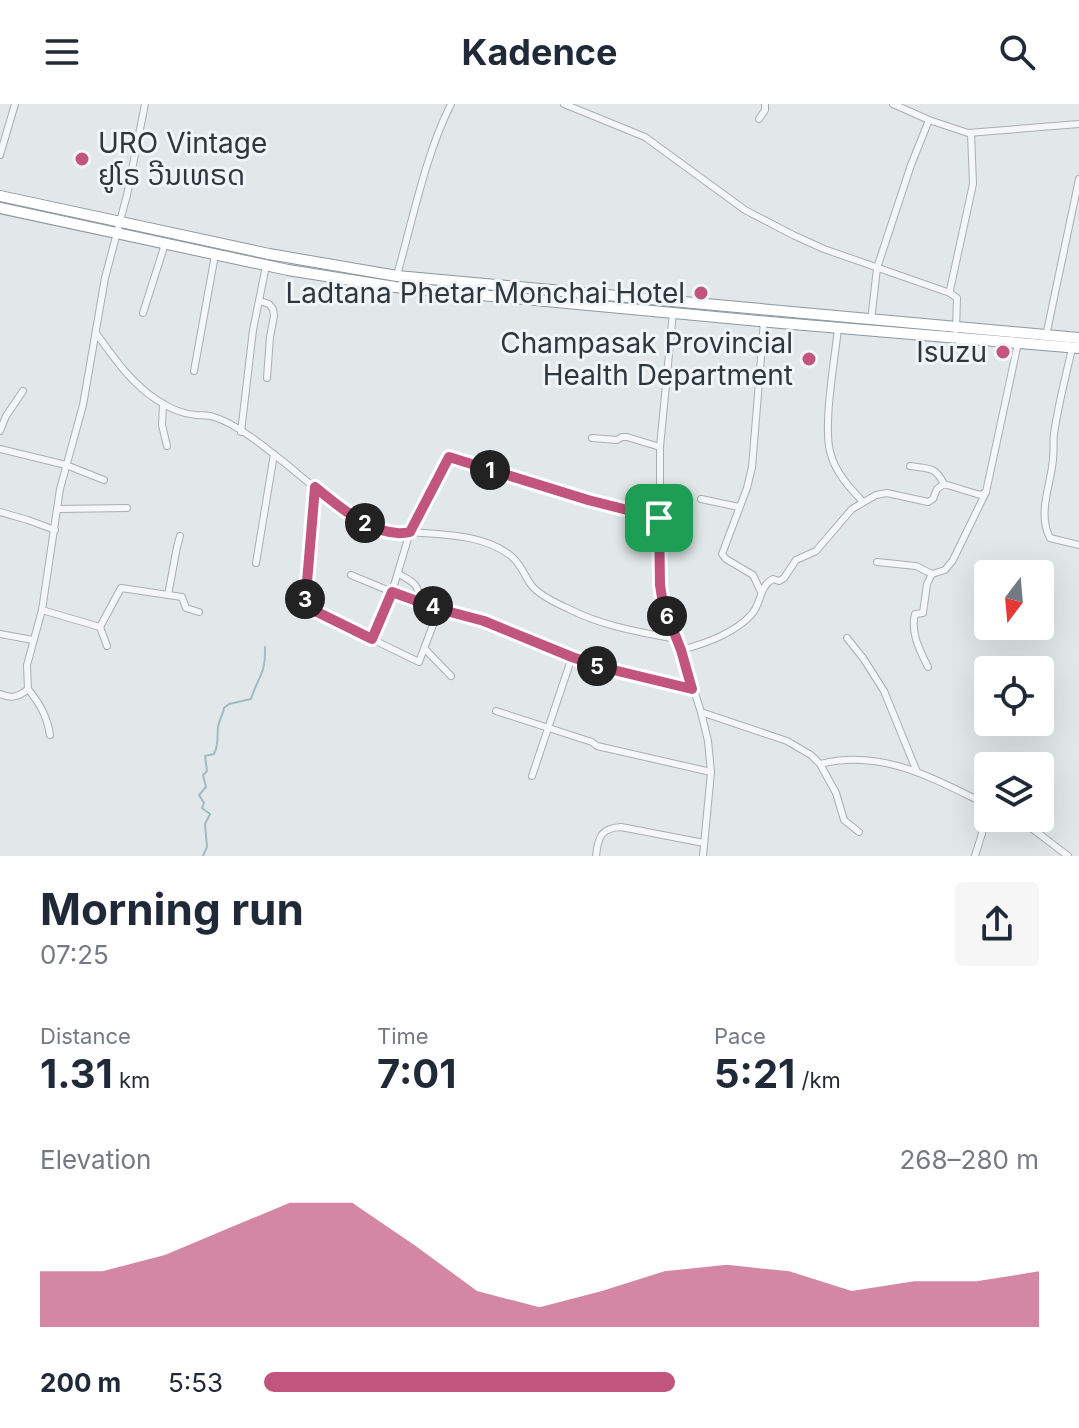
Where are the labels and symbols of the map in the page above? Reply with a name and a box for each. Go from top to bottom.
place label: URO Vintage ຢູໂຣ ວີນເທຣດ [98,126,267,193]
marker: URO Vintage ຢູໂຣ ວີນເທຣດ [73,150,91,168]
place label: Ladtana Phetar Monchai Hotel [285,276,685,310]
marker: Ladtana Phetar Monchai Hotel [692,284,710,302]
place label: Champasak Provincial Health Department [500,326,793,392]
place label: Isuzu [916,335,987,369]
marker: Isuzu [994,343,1012,361]
marker: Champasak Provincial Health Department [800,350,818,368]
pin: 1 [470,450,510,490]
pin [625,484,693,552]
pin: 2 [345,503,385,543]
north arrow [974,560,1054,640]
pin: 3 [285,579,325,619]
pin: 4 [413,586,453,626]
pin: 6 [647,596,687,636]
pin: 5 [577,646,617,686]

